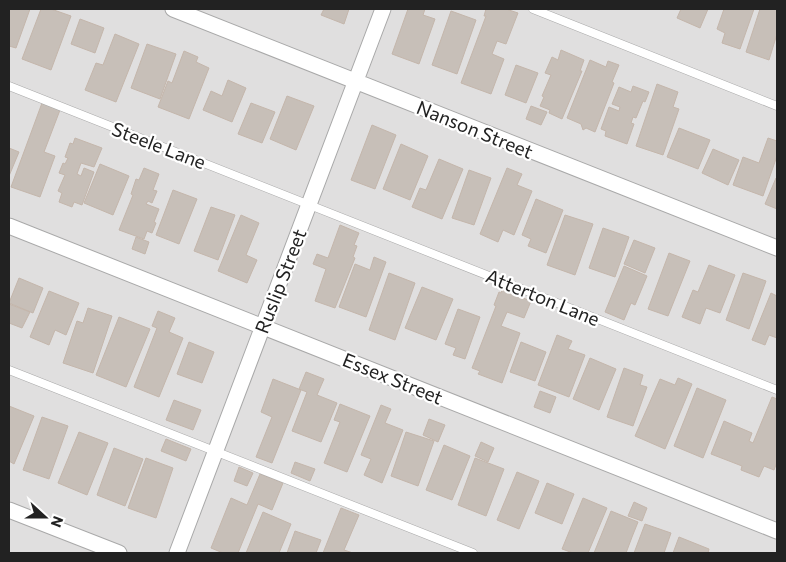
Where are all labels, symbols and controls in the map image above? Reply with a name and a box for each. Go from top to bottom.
street label: Nanson Street [413,95,537,163]
street label: Steele Lane [109,117,209,173]
street label: Ruslip Street [250,225,311,337]
street label: Atterton Lane [483,264,603,330]
street label: Essex Street [340,347,447,409]
north arrow [20,492,70,542]
text: N [48,514,67,530]

